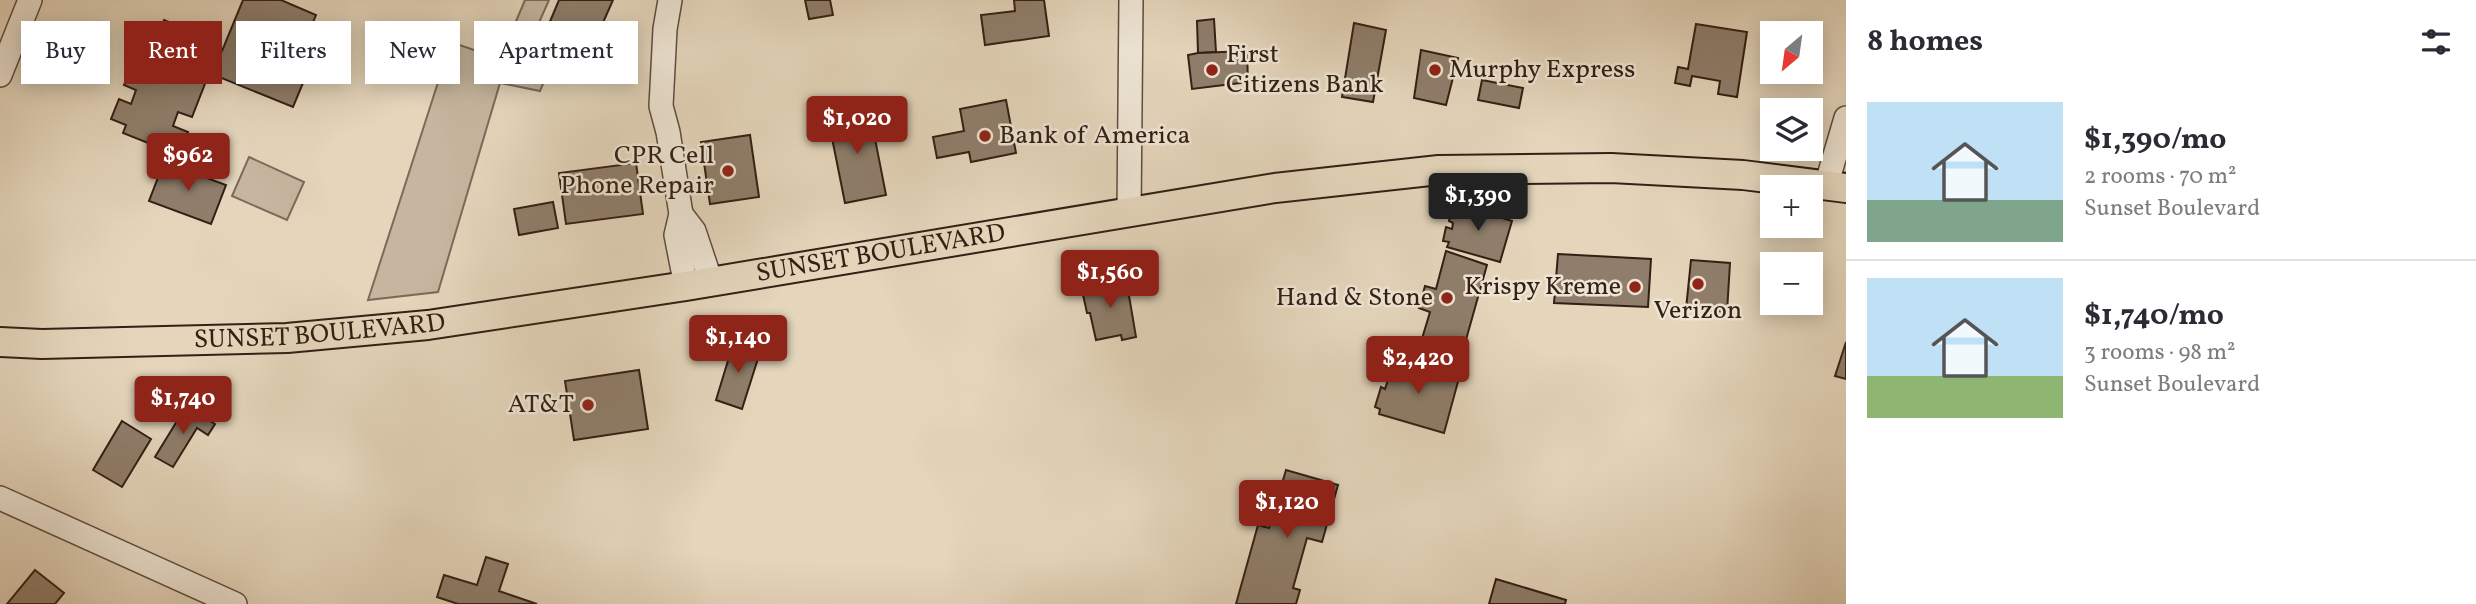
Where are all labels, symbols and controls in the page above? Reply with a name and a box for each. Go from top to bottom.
chip: Buy [21,21,110,84]
chip: Rent [124,21,222,84]
chip: Filters [236,21,351,84]
chip: New [365,21,460,84]
chip: Apartment [474,21,638,84]
north arrow [1760,21,1824,84]
map controls [1760,21,1823,315]
text: 8 homes [1867,21,1983,63]
icon: filters [2417,23,2455,61]
place label: First Citizens Bank [1226,37,1384,103]
place label: Murphy Express [1449,52,1635,88]
marker: First Citizens Bank [1204,62,1220,78]
marker: Murphy Express [1427,62,1443,78]
pin: $1,020 [800,96,914,156]
button: layers [1760,98,1823,161]
text: $1,020 [823,103,891,135]
place label: Bank of America [999,118,1191,154]
text: $1,390/mo [2084,119,2226,161]
marker: Bank of America [977,128,993,144]
icon: home [1923,130,2007,214]
pin: $962 [147,134,229,193]
place label: CPR Cell Phone Repair [560,138,714,204]
text: $962 [163,140,213,172]
text: 2 rooms · 70 m² [2084,161,2237,193]
marker: CPR Cell Phone Repair [720,163,736,179]
pin: $1,390 [1421,174,1535,233]
button: + [1760,175,1823,238]
text: $1,390 [1445,180,1511,212]
text: Sunset Boulevard [2084,193,2260,225]
street label: SUNSET BOULEVARD [753,215,1008,292]
pin: $1,560 [1053,250,1167,310]
button: − [1760,252,1823,315]
text: $1,560 [1077,257,1143,289]
place label: Krispy Kreme [1464,269,1621,305]
marker: Verizon [1690,276,1706,292]
marker: Krispy Kreme [1627,279,1643,295]
place label: Hand & Stone [1276,280,1433,316]
marker: Hand & Stone [1439,290,1455,306]
place label: Verizon [1654,293,1742,329]
text: $1,740/mo [2084,295,2224,337]
street label: SUNSET BOULEVARD [193,305,448,358]
icon: home [1923,306,2007,390]
pin: $1,140 [681,316,795,375]
text: $1,140 [705,322,771,354]
pin: $2,420 [1361,336,1475,396]
text: 3 rooms · 98 m² [2084,337,2236,369]
text: $2,420 [1382,343,1454,375]
text: Sunset Boulevard [2084,369,2260,401]
pin: $1,740 [126,376,240,436]
text: $1,740 [151,383,215,415]
place label: AT&T [508,387,574,423]
marker: AT&T [580,397,596,413]
pin: $1,120 [1230,480,1344,540]
text: $1,120 [1255,487,1319,519]

